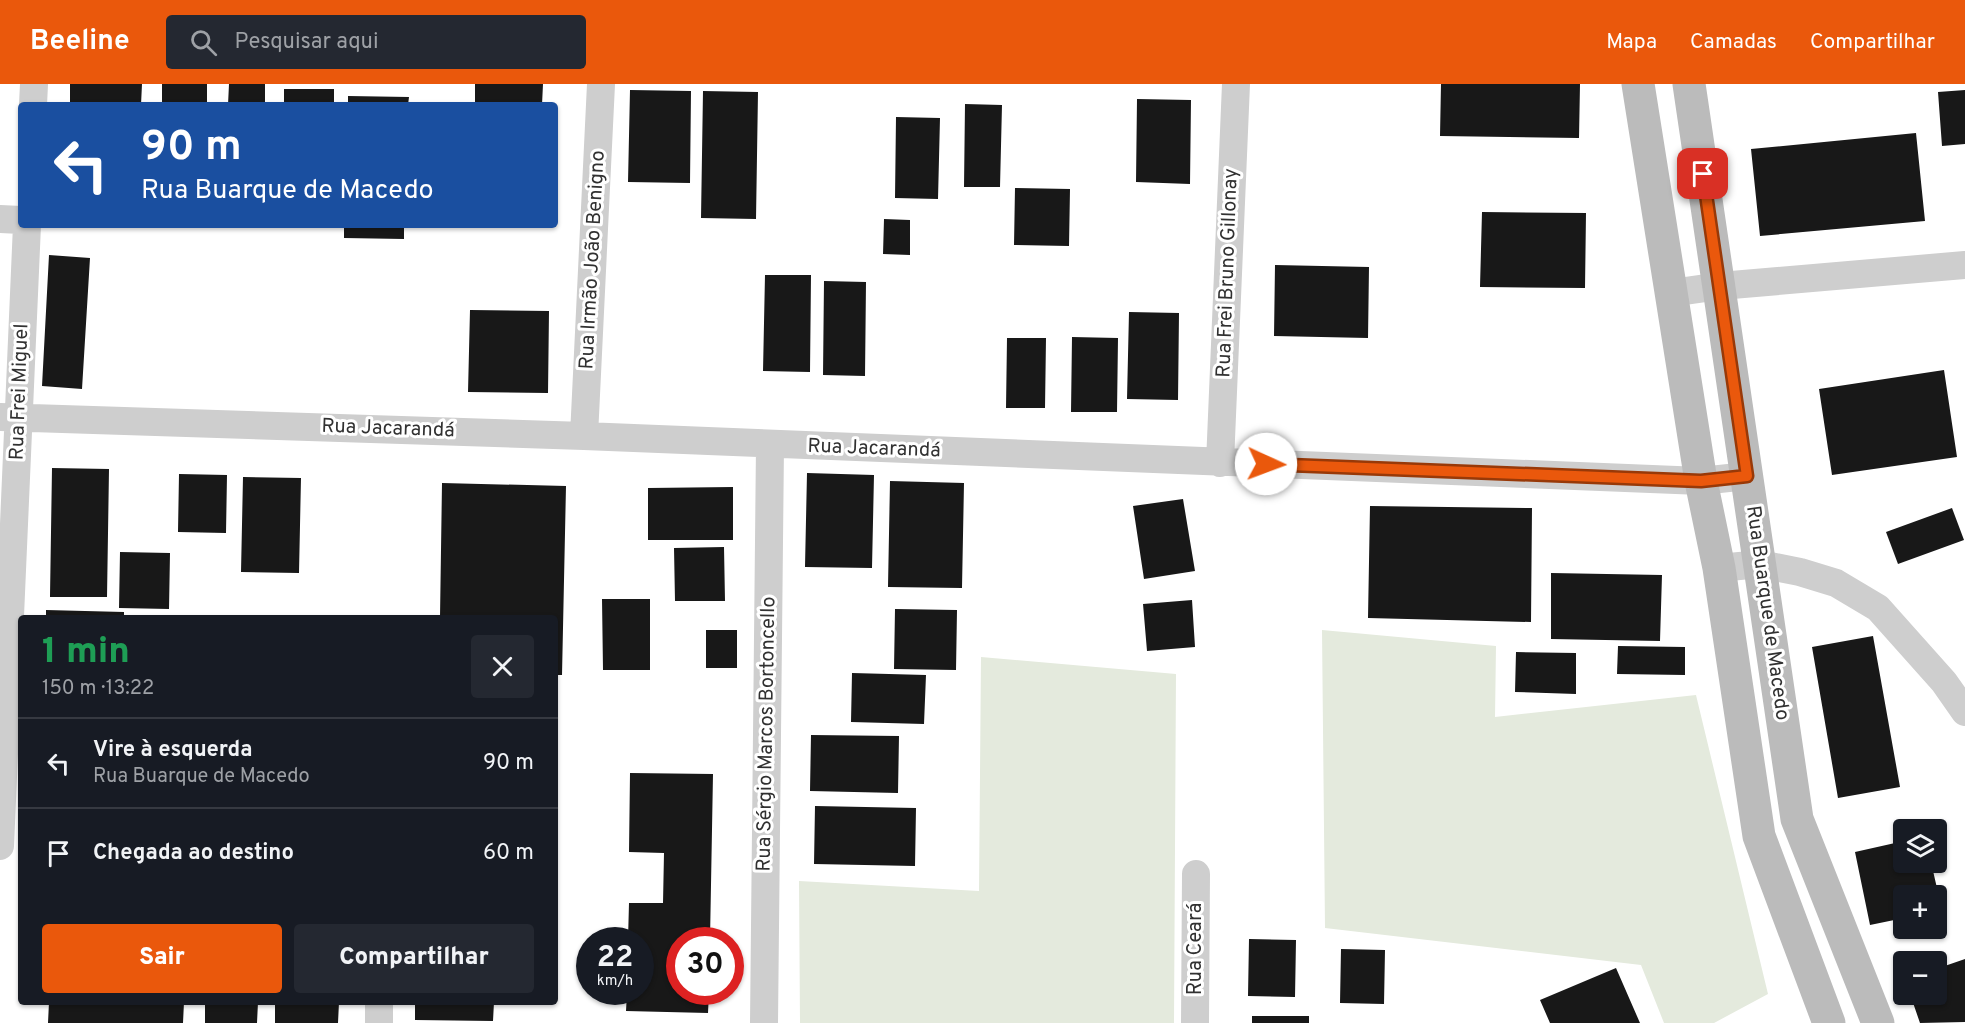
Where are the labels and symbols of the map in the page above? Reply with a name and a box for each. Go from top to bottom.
pin [1677,148,1728,199]
street label: Rua Irmão João Benigno [574,150,612,370]
street label: Rua Frei Bruno Gillonay [1211,168,1245,378]
street label: Rua Frei Miguel [5,323,35,461]
street label: Rua Jacarandá [321,414,455,444]
position arrow [1234,432,1298,496]
street label: Rua Jacarandá [807,434,941,464]
street label: Rua Buarque de Macedo [1739,504,1795,722]
street label: Rua Sérgio Marcos Bortoncello [752,596,782,872]
street label: Rua Ceará [1183,903,1209,995]
speed limit sign: 30 [666,927,744,1005]

